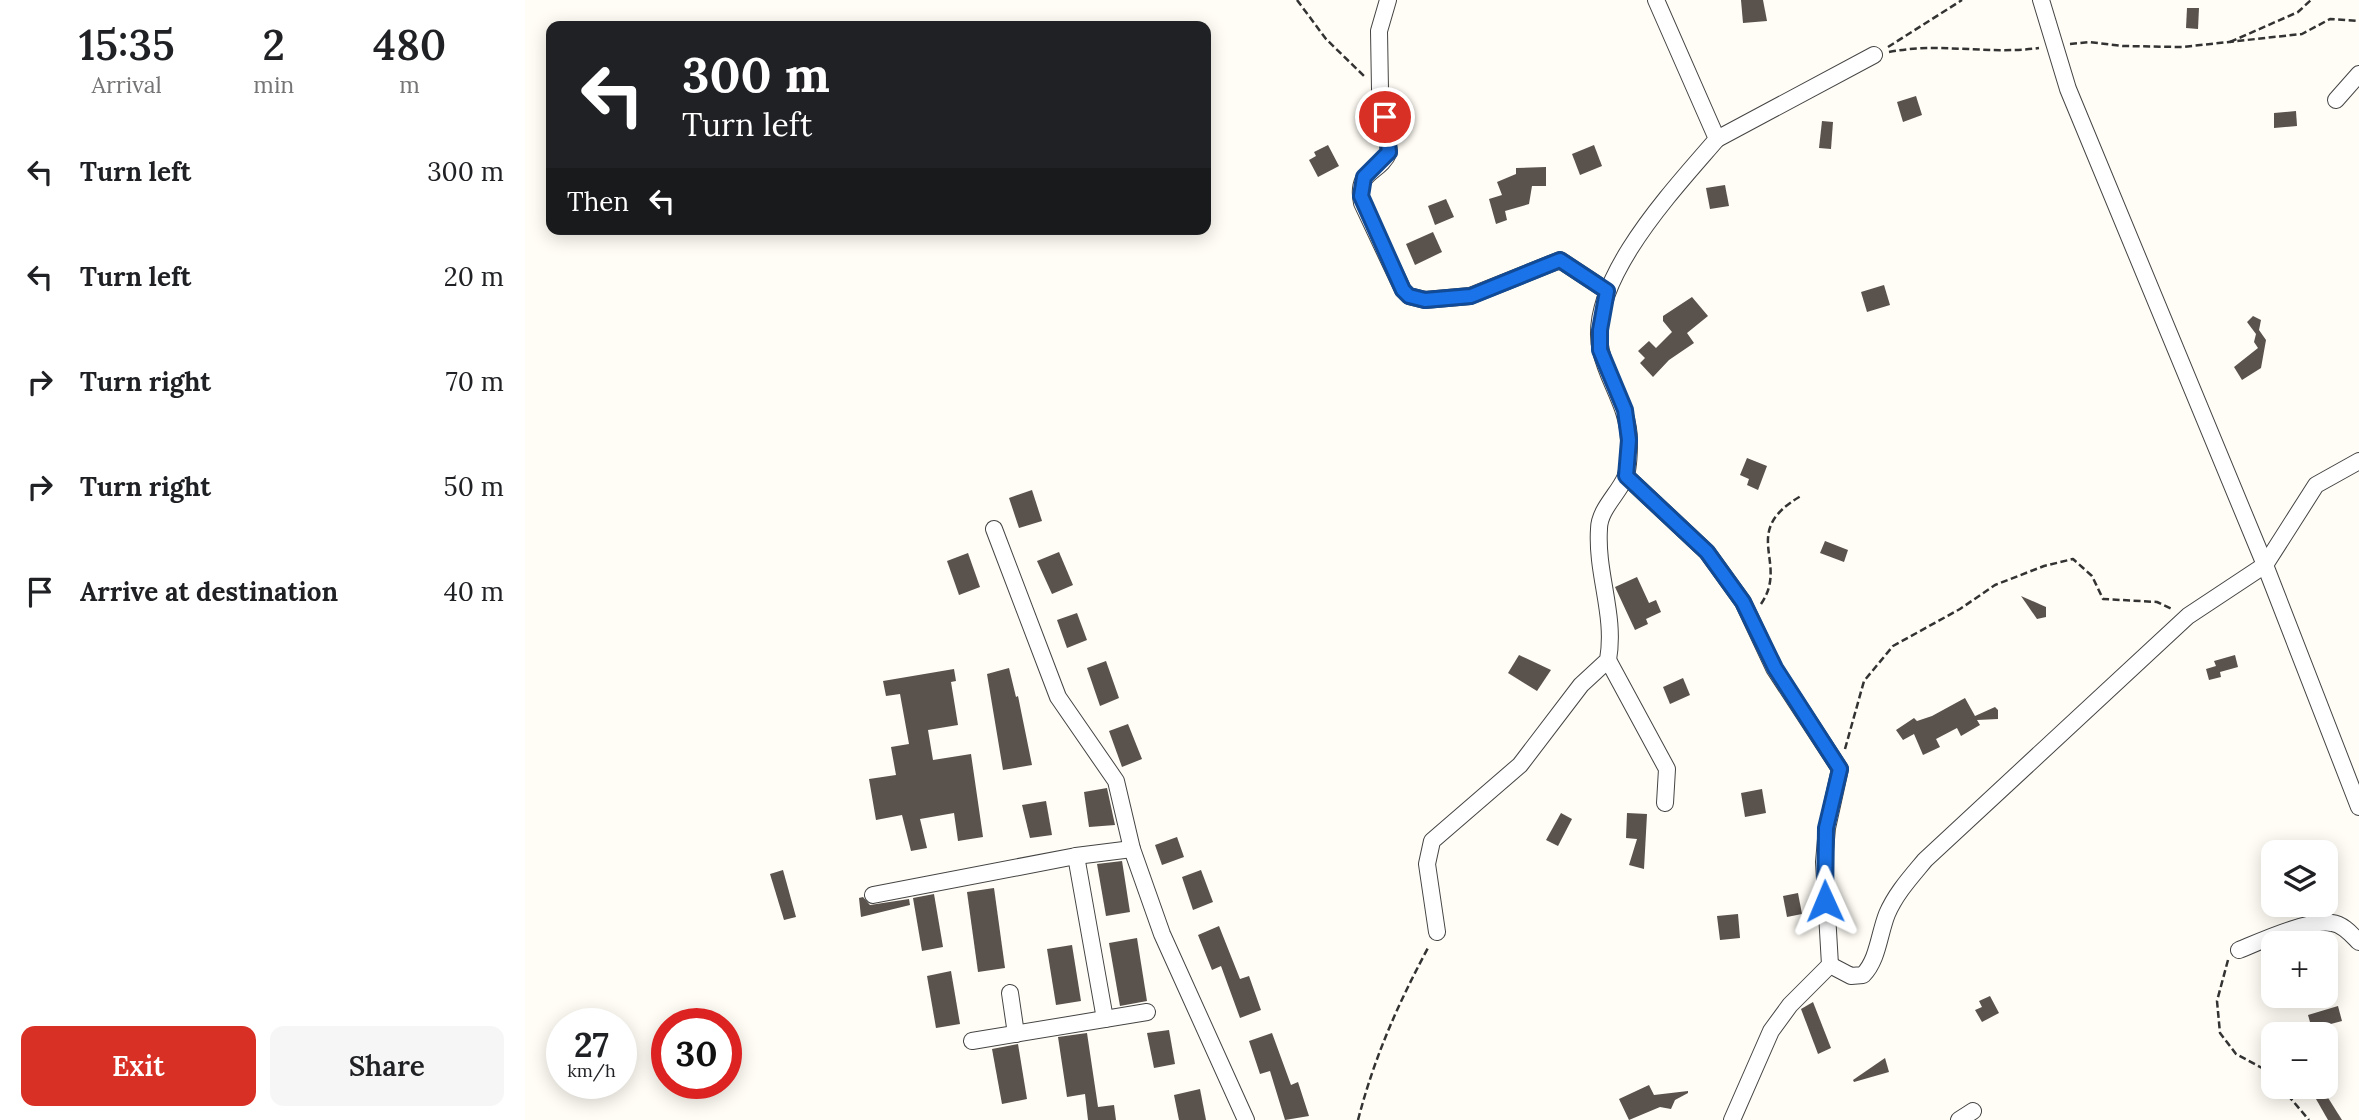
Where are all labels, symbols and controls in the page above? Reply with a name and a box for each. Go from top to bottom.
text: 15:35 [79,18,175,72]
text: 2 [263,18,285,72]
text: 480 [373,18,446,72]
text: 300 m [682,43,830,105]
icon: left [567,49,658,140]
text: Arrival [92,70,162,99]
text: min [253,70,294,99]
text: m [399,70,420,99]
pin [1355,87,1415,147]
icon: arrive [1366,98,1404,136]
text: Turn left [682,104,812,145]
icon: left [21,153,59,191]
text: Turn left [80,155,191,188]
text: 300 m [427,155,504,188]
icon: left [643,182,681,220]
text: Then [567,185,629,218]
icon: left [21,258,59,296]
text: Turn left [80,260,191,293]
text: 20 m [444,260,504,293]
icon: right [21,363,59,401]
text: Turn right [80,365,211,398]
text: 70 m [446,365,504,398]
icon: right [21,468,59,506]
text: Turn right [80,470,211,503]
text: 50 m [444,470,504,503]
icon: arrive [21,573,59,611]
text: Arrive at destination [80,575,338,608]
text: 40 m [444,575,504,608]
map controls [2261,840,2338,1099]
button: layers [2261,840,2338,917]
position arrow [1788,864,1862,938]
button: + [2261,931,2338,1008]
speed limit sign: 30 [651,1008,742,1099]
text: 27 [574,1022,609,1067]
button: − [2261,1022,2338,1099]
button: Exit [21,1026,256,1106]
button: Share [270,1026,504,1106]
text: km/h [567,1059,616,1082]

